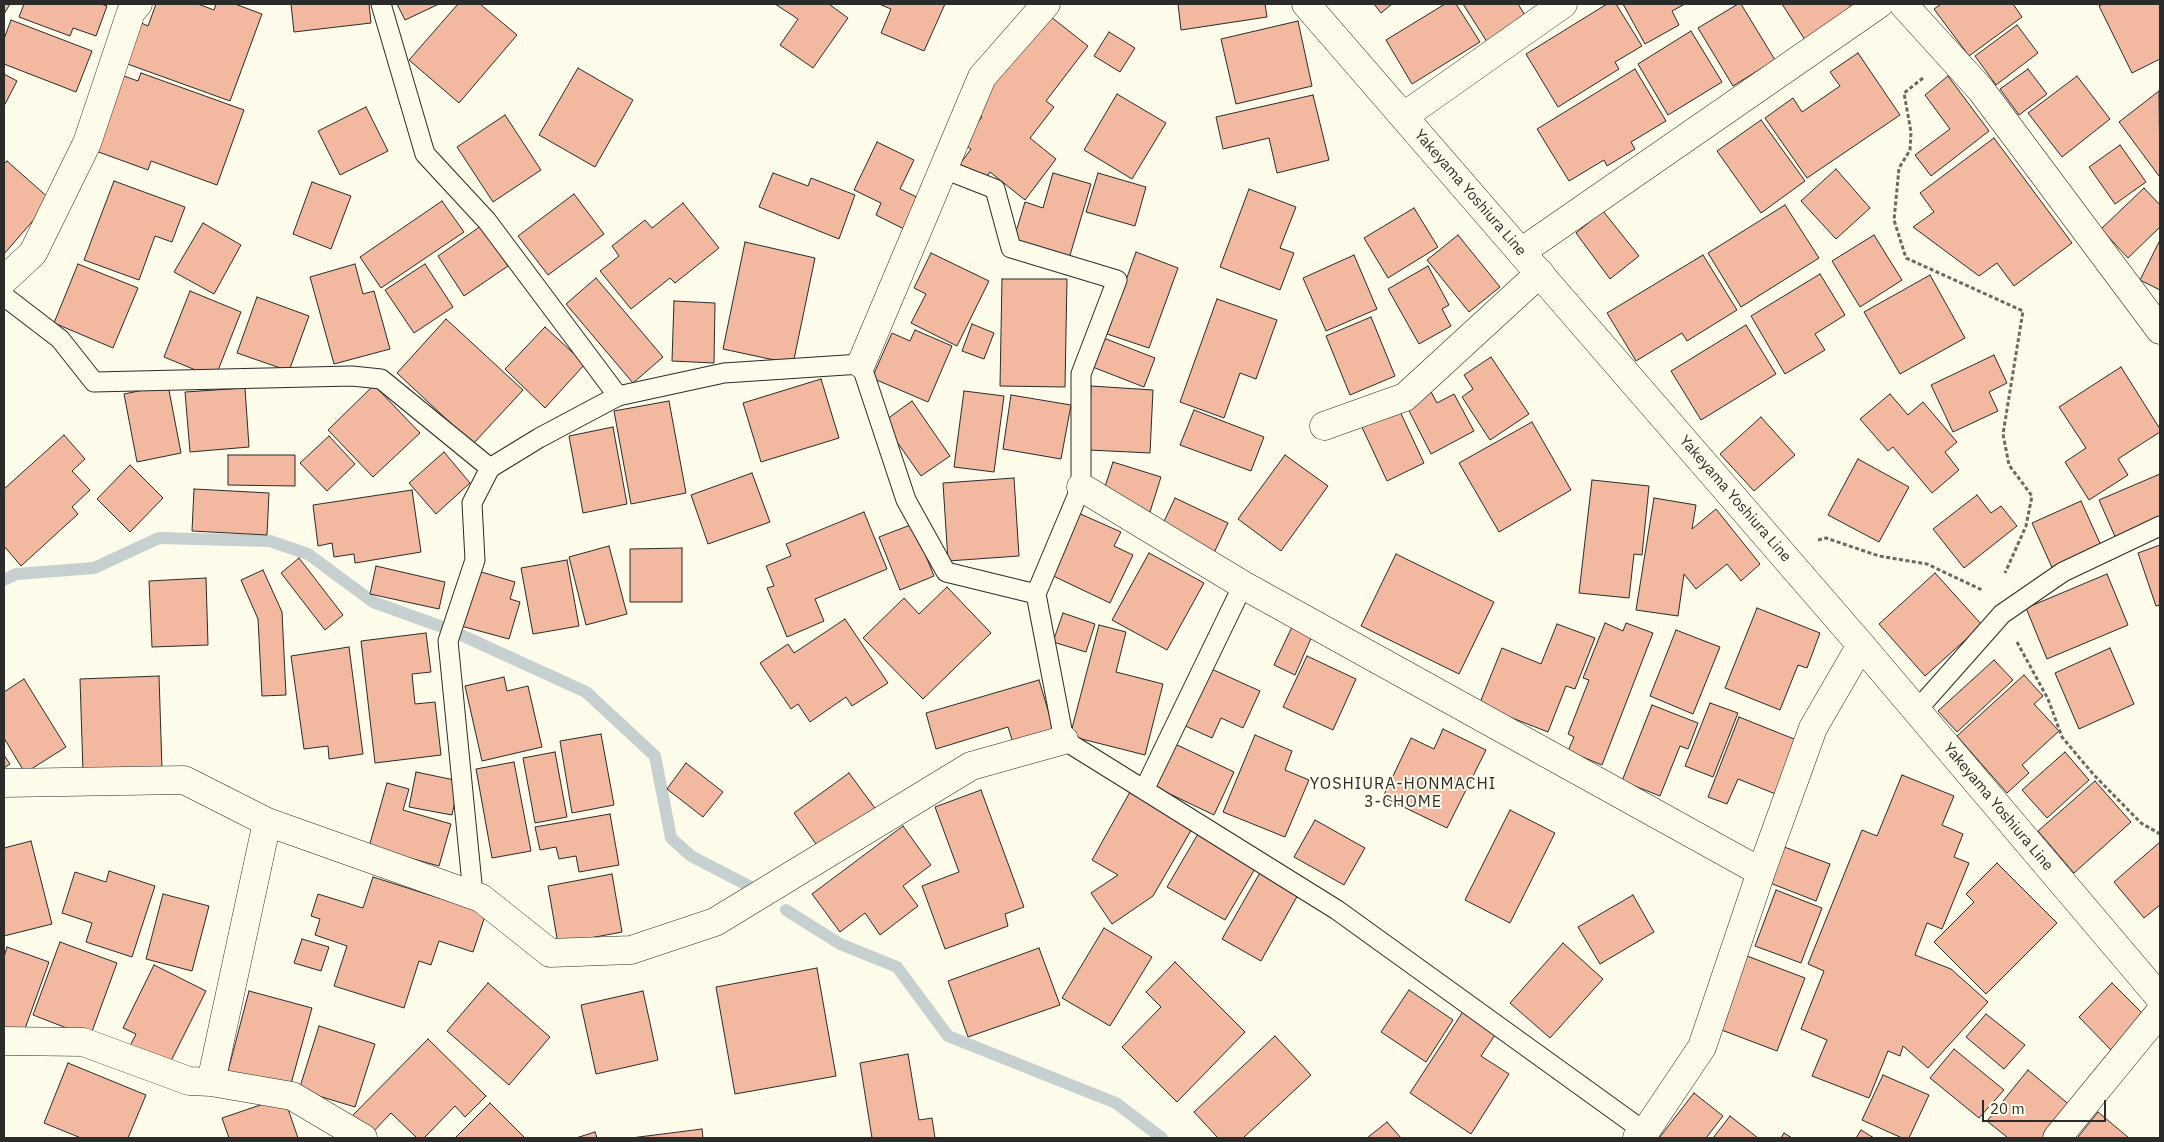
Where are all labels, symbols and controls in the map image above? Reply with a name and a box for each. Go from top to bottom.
street label: Yakeyama Yoshiura Line [1410,126,1530,260]
street label: Yakeyama Yoshiura Line [1675,432,1795,566]
street label: Yakeyama Yoshiura Line [1939,739,2057,875]
district label: YOSHIURA-HONMACHI 3-CHOME [1308,774,1498,812]
scale bar [1984,1090,2108,1122]
text: 20 m [1990,1099,2025,1118]

